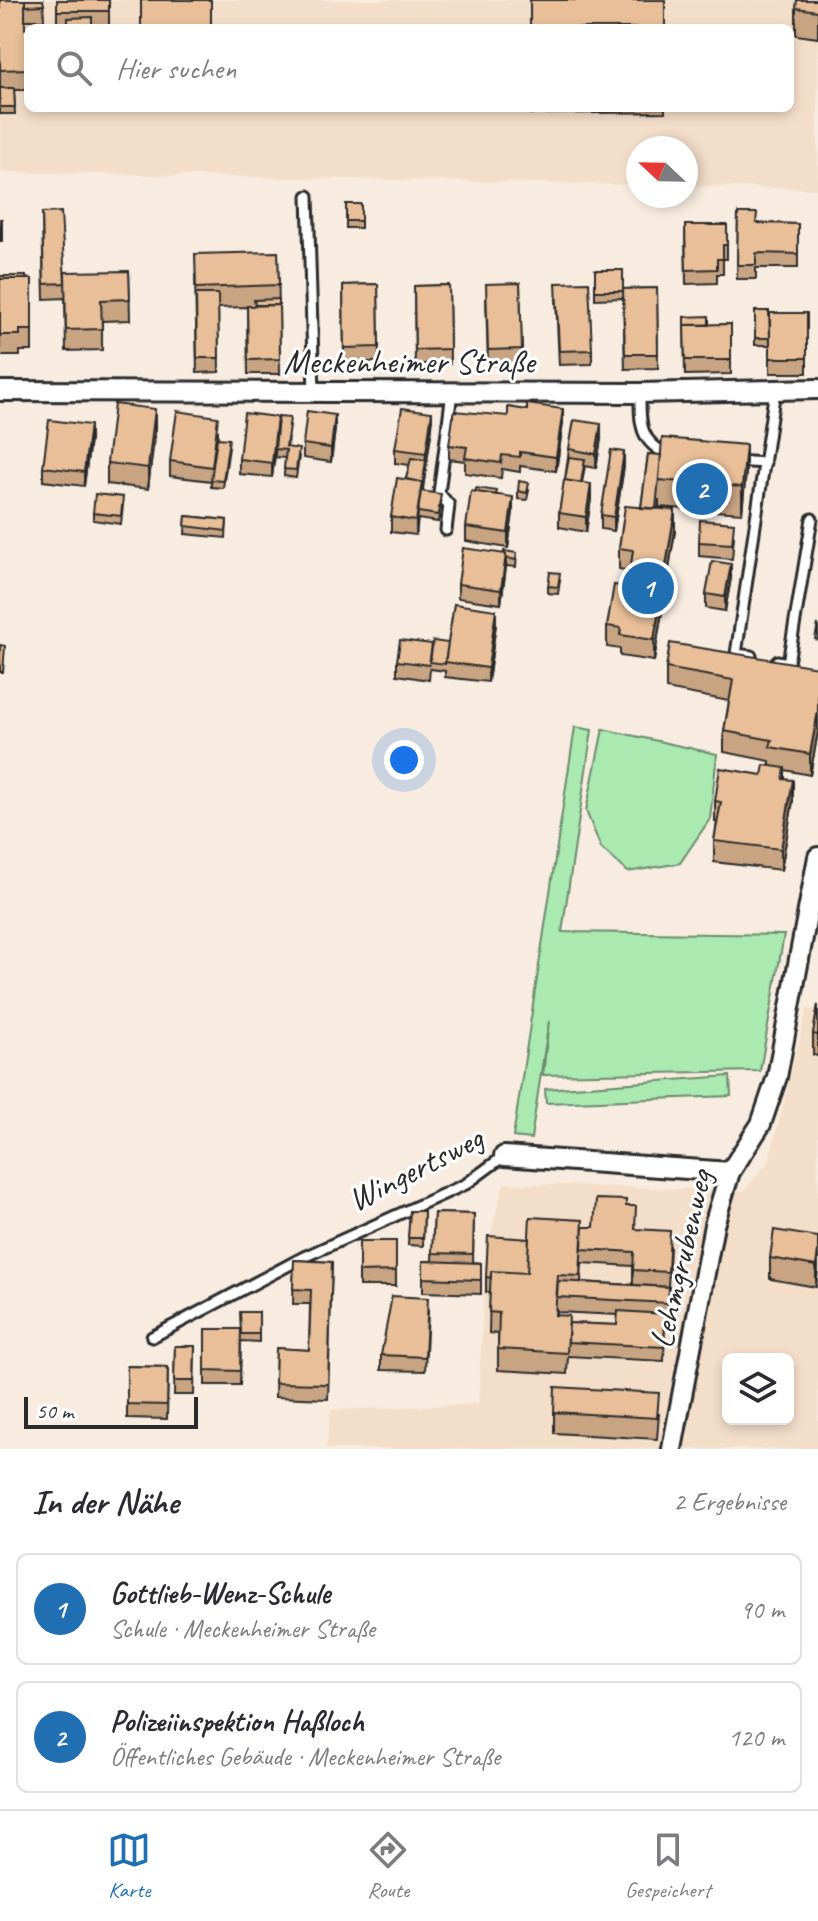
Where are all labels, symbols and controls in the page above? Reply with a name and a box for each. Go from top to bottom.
search box [24,24,794,112]
icon: search [52,46,96,90]
text: Hier suchen [116,49,236,87]
north arrow [626,136,698,208]
street label: Meckenheimer Straße [283,340,537,383]
pin: 2 [676,459,728,519]
pin: 1 [622,558,674,618]
your location [384,740,424,780]
street label: Wingertsweg [340,1115,492,1221]
street label: Lehmgrubenweg [639,1163,722,1352]
map controls [722,1353,794,1425]
button: layers [722,1353,794,1425]
scale bar [24,1393,198,1429]
text: 50 m [36,1397,73,1425]
text: In der Nähe [32,1480,178,1523]
text: 2 Ergebnisse [673,1485,786,1518]
text: Gottlieb-Wenz-Schule [110,1574,330,1612]
text: 1 [54,1593,66,1626]
text: 90 m [740,1593,784,1626]
text: Schule · Meckenheimer Straße [110,1612,375,1645]
text: Polizeiinspektion Haßloch [110,1702,364,1740]
text: 2 [54,1721,66,1754]
text: 120 m [728,1721,784,1754]
text: Öffentliches Gebäude · Meckenheimer Straße [110,1740,500,1773]
tab: Karte [107,1828,151,1904]
tab: Route [366,1828,410,1904]
tab: Gespeichert [625,1828,711,1904]

